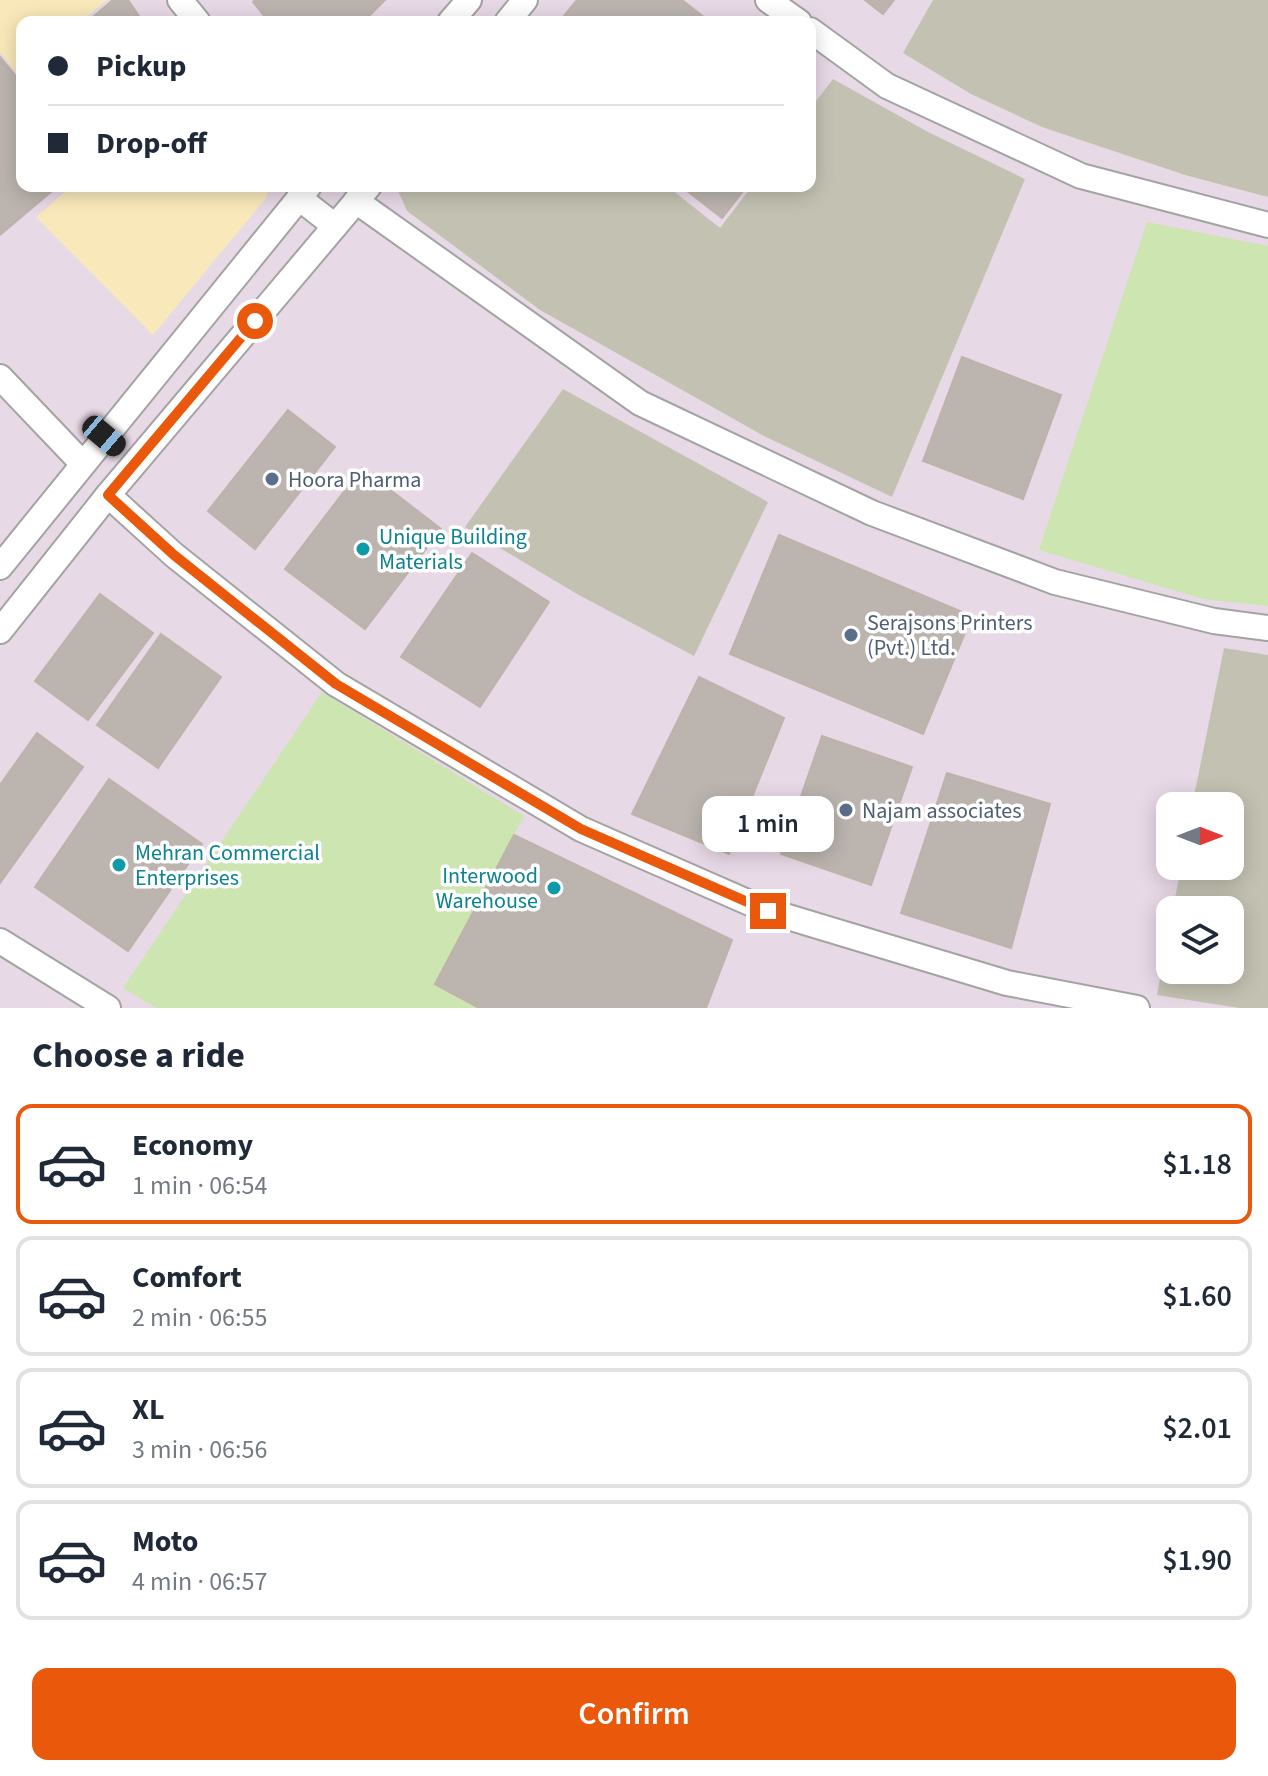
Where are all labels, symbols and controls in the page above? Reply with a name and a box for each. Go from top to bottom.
text: Pickup [96,45,186,88]
text: Drop-off [96,122,207,165]
route start [237,303,273,339]
car [78,411,130,461]
place label: Hoora Pharma [288,464,421,496]
marker: Hoora Pharma [263,470,281,488]
place label: Unique Building Materials [379,521,527,578]
marker: Unique Building Materials [354,540,372,558]
place label: Serajsons Printers (Pvt.) Ltd. [867,607,1032,664]
marker: Serajsons Printers (Pvt.) Ltd. [842,626,860,644]
north arrow [1156,792,1244,880]
map controls [1156,792,1244,984]
callout: 1 min [702,795,834,851]
place label: Najam associates [862,795,1021,827]
marker: Najam associates [837,801,855,819]
text: 1 min [737,805,799,842]
place label: Mehran Commercial Enterprises [135,837,320,894]
marker: Mehran Commercial Enterprises [110,856,128,874]
place label: Interwood Warehouse [436,860,538,917]
marker: Interwood Warehouse [545,879,563,897]
route end [750,893,786,929]
button: layers [1156,896,1244,984]
text: Choose a ride [32,1030,245,1081]
text: Economy [132,1124,253,1167]
icon: car [36,1128,108,1200]
text: $1.18 [1162,1143,1232,1186]
text: 1 min · 06:54 [132,1167,267,1204]
text: Comfort [132,1256,242,1299]
icon: car [36,1260,108,1332]
text: $1.60 [1162,1275,1232,1318]
text: 2 min · 06:55 [132,1299,267,1336]
text: XL [132,1388,165,1431]
icon: car [36,1392,108,1464]
text: $2.01 [1162,1407,1232,1450]
text: 3 min · 06:56 [132,1431,267,1468]
text: Moto [132,1520,198,1563]
icon: car [36,1524,108,1596]
text: $1.90 [1162,1539,1232,1582]
text: 4 min · 06:57 [132,1563,267,1600]
button: Confirm [32,1668,1236,1760]

